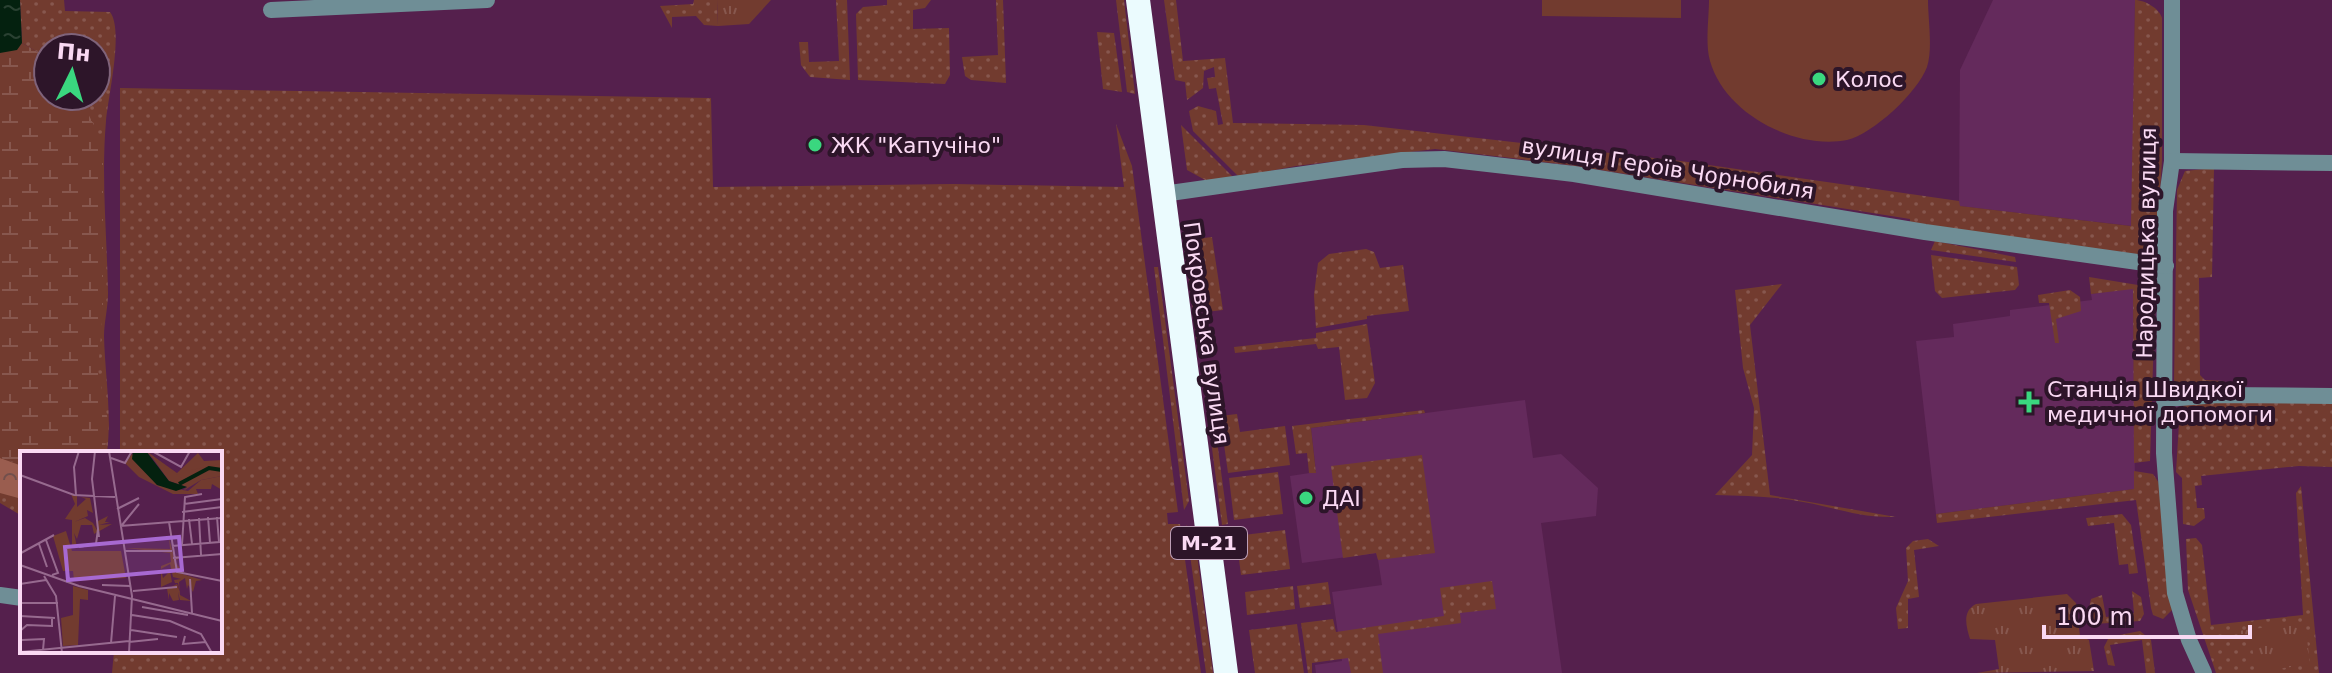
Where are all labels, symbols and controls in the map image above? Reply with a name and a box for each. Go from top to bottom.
north arrow [32,32,112,112]
text: Пн [56,39,92,66]
place label: Колос [1835,67,1904,92]
marker: Колос [1810,70,1828,88]
street label: Народицька вулиця [2132,127,2161,359]
place label: ЖК "Капучіно" [831,133,1001,158]
street label: вулиця Героїв Чорнобиля [1520,133,1816,204]
marker: ЖК "Капучіно" [806,136,824,154]
street label: Покровська вулиця [1178,220,1235,446]
place label: Станція Швидкої медичної допомоги [2047,377,2273,427]
marker: Станція Швидкої медичної допомоги [2018,391,2040,413]
inset map [20,451,222,653]
place label: ДАІ [1322,486,1361,511]
marker: ДАІ [1297,489,1315,507]
road number: М-21 [1171,527,1247,559]
scale bar [2044,589,2250,639]
text: 100 m [2056,603,2133,631]

